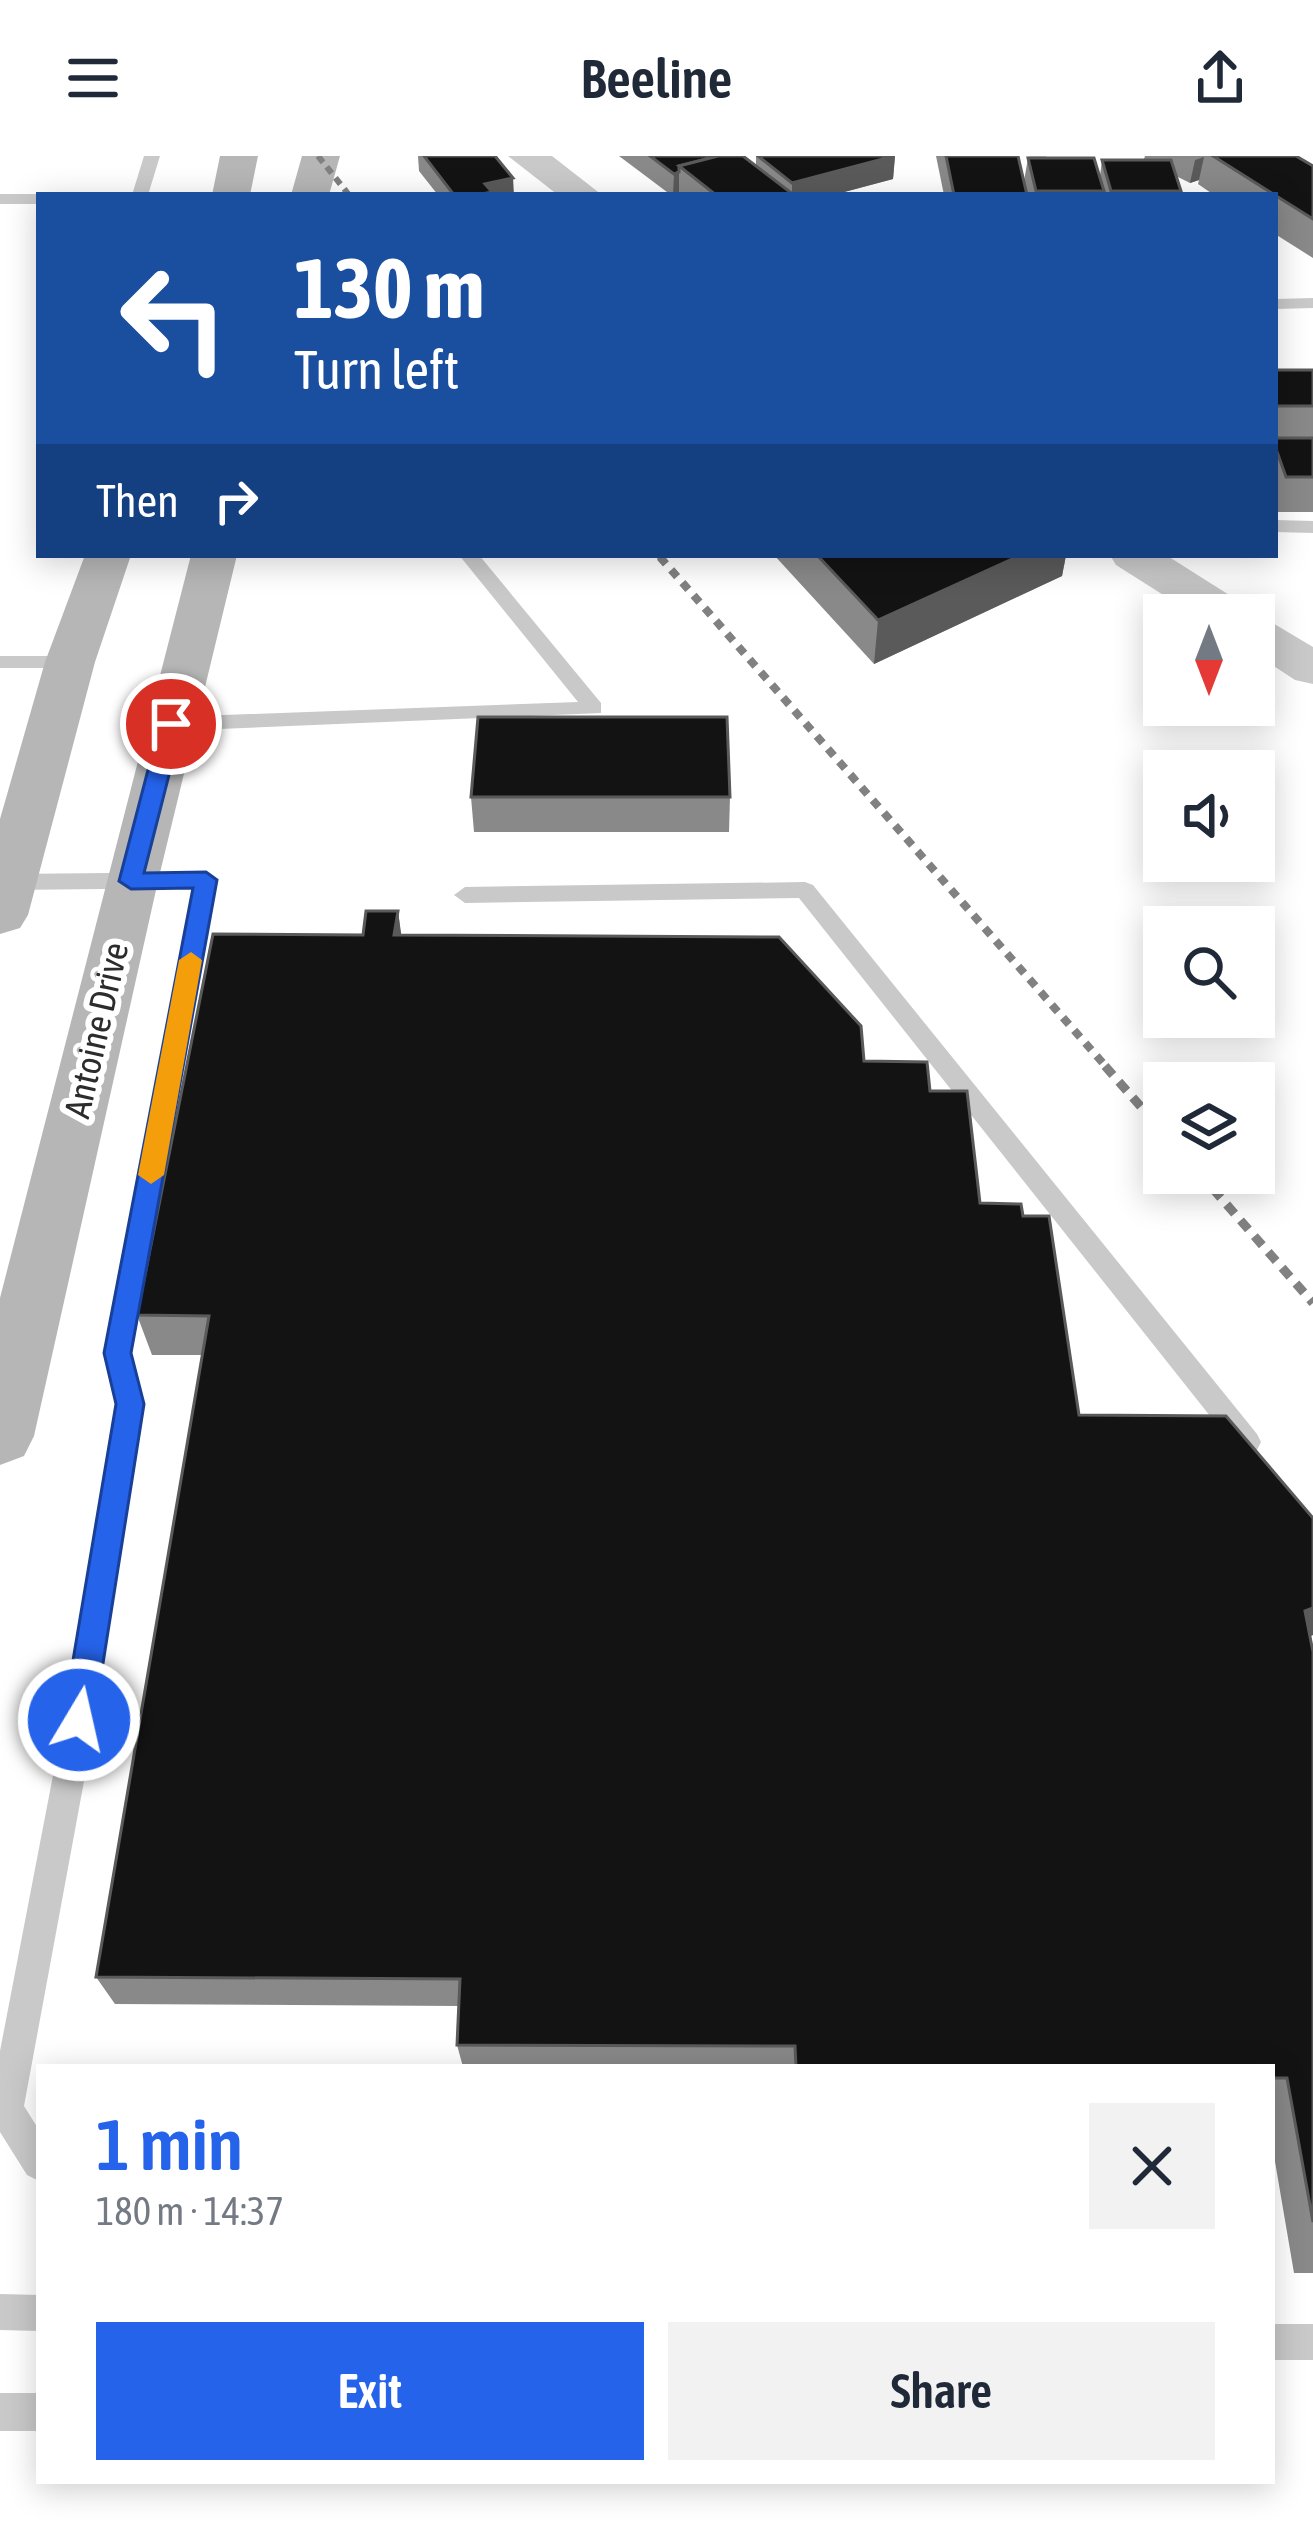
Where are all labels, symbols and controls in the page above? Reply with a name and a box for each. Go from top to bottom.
icon: menu [60,45,126,111]
icon: share [1187,45,1253,111]
text: Beeline [581,48,732,109]
icon: left [96,240,252,396]
text: 130 m [294,240,484,336]
text: Turn left [294,339,459,400]
icon: right [203,468,269,534]
text: Then [96,475,179,527]
north arrow [1143,594,1275,726]
map controls [1143,594,1275,1194]
pin [120,673,222,775]
icon: arrive [138,691,204,757]
button: sound [1143,750,1275,882]
button: search [1143,906,1275,1038]
street label: Antoine Drive [55,938,137,1122]
button: layers [1143,1062,1275,1194]
position arrow [16,1657,142,1783]
text: 1 min [96,2103,243,2185]
button: close [1089,2103,1215,2229]
text: 180 m · 14:37 [96,2189,284,2233]
button: Exit [96,2322,644,2460]
button: Share [668,2322,1215,2460]

